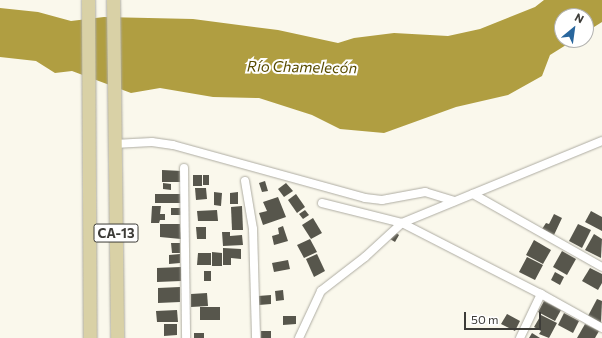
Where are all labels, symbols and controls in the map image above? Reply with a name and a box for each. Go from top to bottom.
north arrow [554,8,594,48]
text: N [573,10,586,26]
water label: Río Chamelecón [247,57,357,77]
road number: CA-13 [93,222,139,244]
scale bar [466,304,543,330]
text: 50 m [471,312,499,326]

